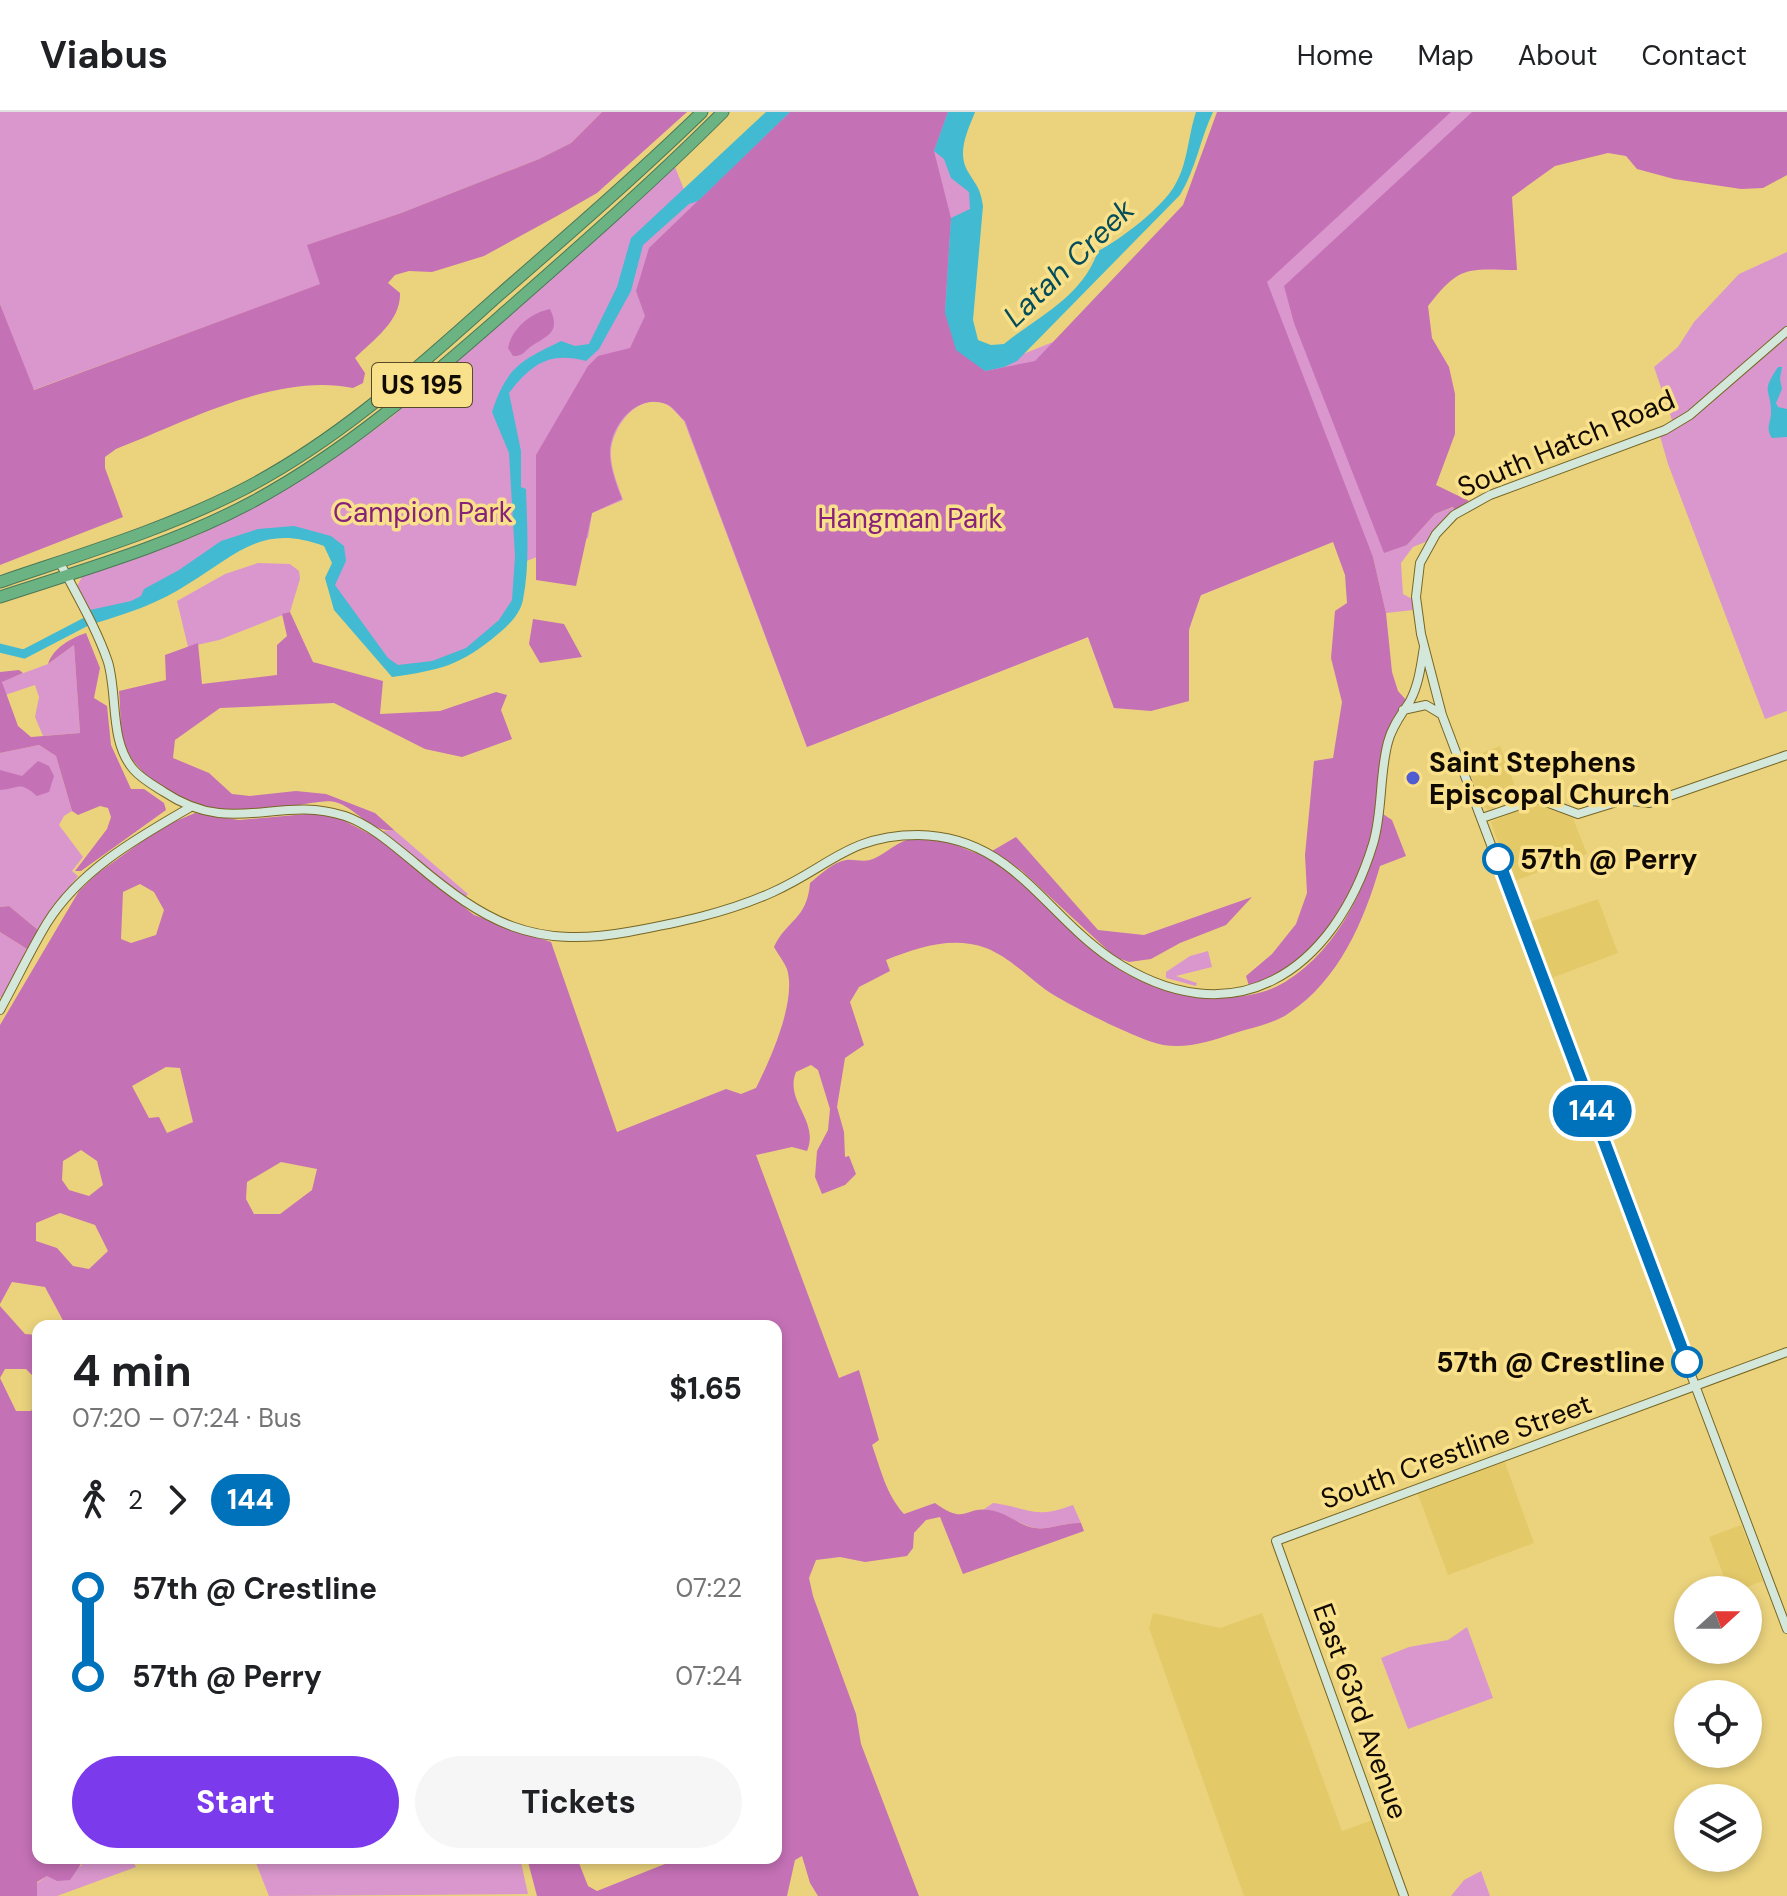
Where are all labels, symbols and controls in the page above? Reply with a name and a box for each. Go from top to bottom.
text: Viabus [40,30,168,80]
text: Home [1297,37,1373,74]
text: Map [1417,37,1474,74]
text: About [1518,37,1597,74]
text: Contact [1641,37,1747,74]
water label: Latah Creek [995,190,1143,335]
road number: US 195 [372,363,472,407]
street label: South Hatch Road [1452,381,1681,506]
park label: Campion Park [333,494,513,531]
park label: Hangman Park [818,500,1003,537]
place label: Saint Stephens Episcopal Church [1429,744,1670,813]
marker: Saint Stephens Episcopal Church [1404,769,1422,787]
place label: 57th @ Perry [1520,841,1697,878]
marker: 57th @ Perry [1483,844,1513,874]
line badge: 144 [1546,1085,1638,1137]
text: 144 [1569,1092,1615,1129]
text: 4 min [72,1342,192,1400]
place label: 57th @ Crestline [1436,1344,1665,1381]
marker: 57th @ Crestline [1672,1347,1702,1377]
text: $1.65 [669,1369,742,1408]
street label: South Crestline Street [1316,1385,1597,1518]
text: 07:20 – 07:24 · Bus [72,1401,302,1435]
icon: walk [72,1478,116,1522]
icon: forward [155,1478,199,1522]
text: 144 [227,1481,274,1518]
text: 2 [128,1483,143,1517]
text: 57th @ Crestline [132,1569,377,1608]
text: 07:22 [675,1571,742,1605]
north arrow [1674,1576,1762,1664]
map controls [1674,1576,1762,1872]
street label: East 63rd Avenue [1304,1598,1417,1824]
text: 57th @ Perry [132,1657,322,1696]
text: 07:24 [675,1659,742,1693]
button: locate [1674,1680,1762,1768]
button: Start [72,1756,399,1848]
button: Tickets [415,1756,742,1848]
button: layers [1674,1784,1762,1872]

